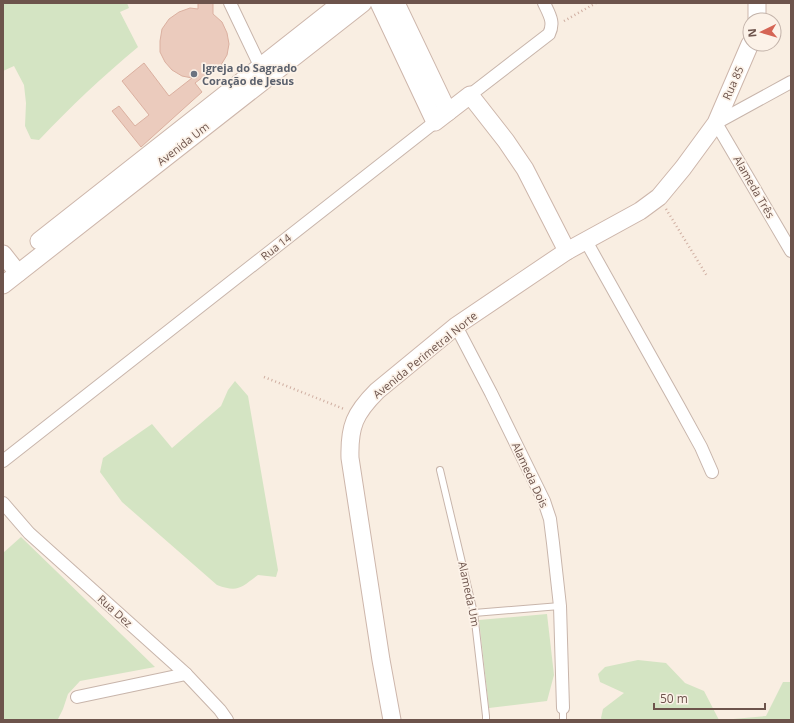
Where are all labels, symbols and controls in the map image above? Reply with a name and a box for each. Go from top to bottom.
north arrow [742,12,782,52]
text: N [744,28,759,38]
place label: Igreja do Sagrado Coração de Jesus [202,60,297,88]
street label: Rua 85 [719,64,747,102]
marker: Igreja do Sagrado Coração de Jesus [189,69,199,79]
street label: Avenida Um [154,119,212,169]
street label: Alameda Três [730,153,778,221]
street label: Rua 14 [257,229,295,263]
street label: Avenida Perimetral Norte [369,308,480,401]
street label: Alameda Dois [509,440,552,510]
street label: Alameda Um [455,560,484,628]
street label: Rua Dez [95,591,136,630]
scale bar [654,685,765,711]
text: 50 m [660,690,688,707]

